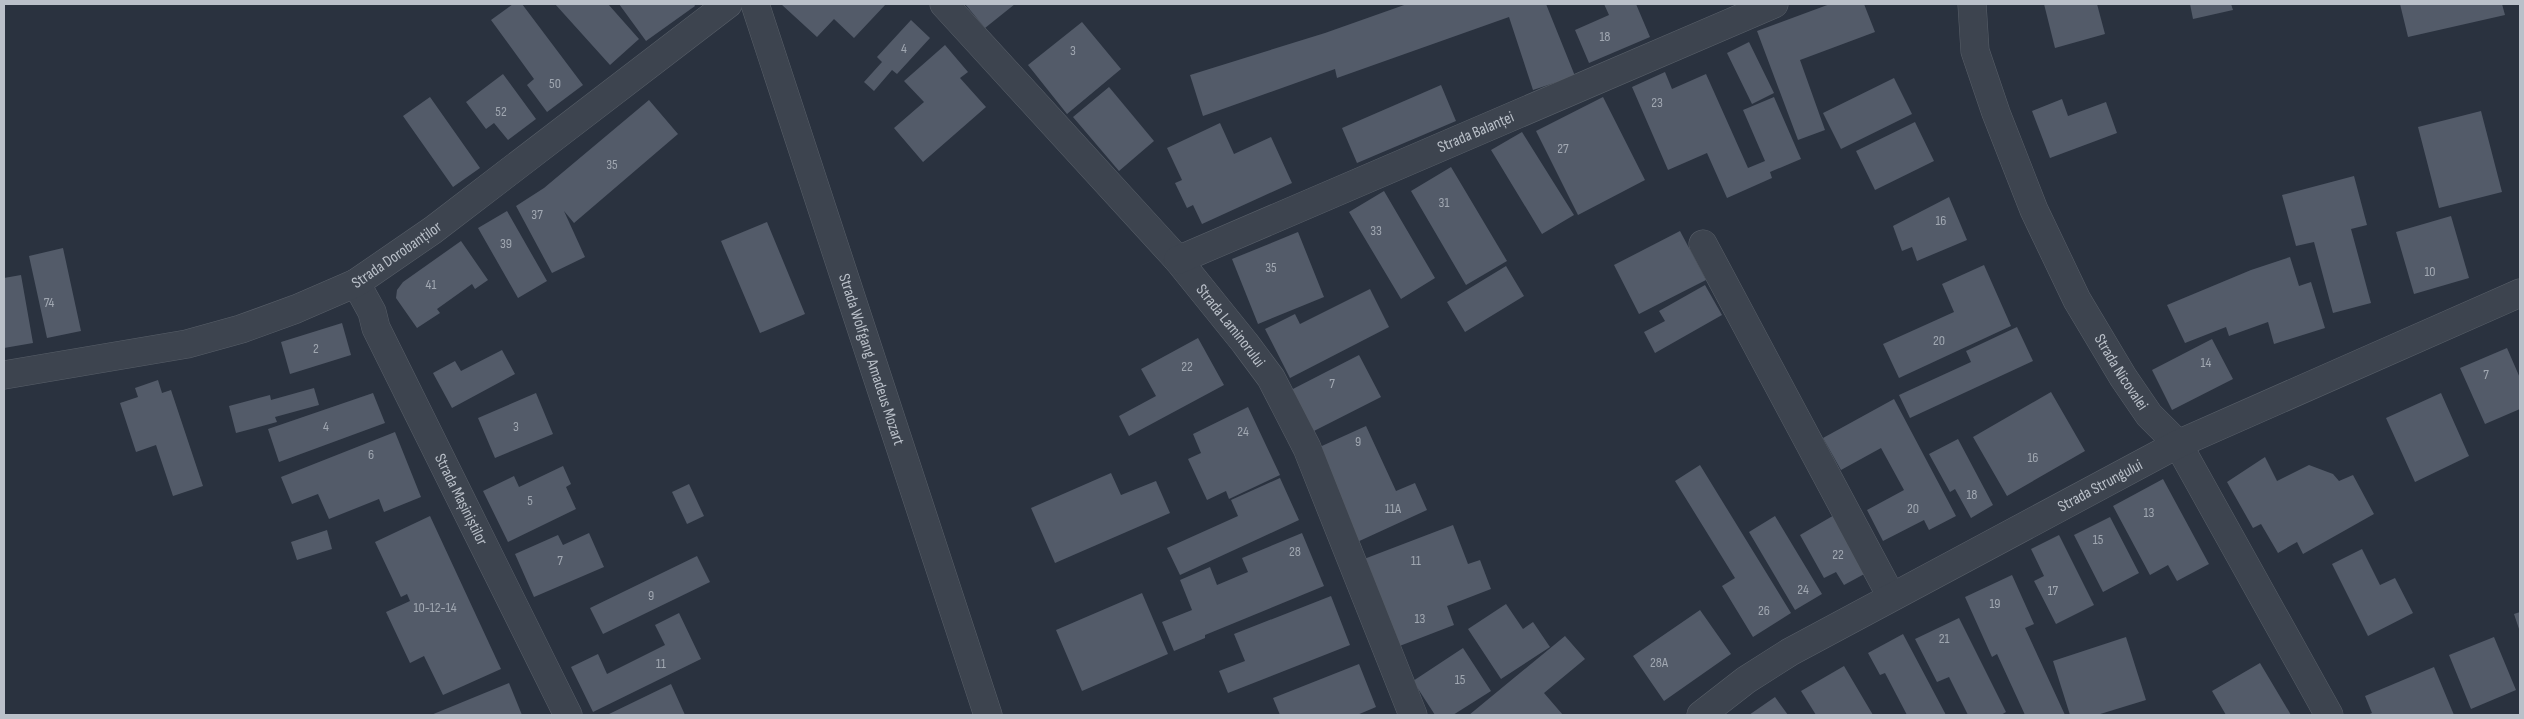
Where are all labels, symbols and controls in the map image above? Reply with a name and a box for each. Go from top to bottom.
house number: 18 [1599,28,1611,45]
house number: 4 [901,40,907,57]
house number: 3 [1070,42,1076,59]
house number: 50 [549,75,561,92]
house number: 23 [1651,94,1663,111]
house number: 52 [495,103,507,120]
street label: Strada Balanței [1435,107,1517,157]
house number: 27 [1557,140,1569,157]
house number: 35 [606,156,618,173]
house number: 31 [1439,194,1449,211]
house number: 37 [531,206,543,223]
house number: 16 [1935,212,1947,229]
street label: Strada Dorobanților [348,217,446,293]
house number: 33 [1370,222,1382,239]
house number: 39 [500,235,512,252]
house number: 35 [1265,259,1277,276]
house number: 10 [2424,263,2436,280]
street label: Strada Wolfgang Amadeus Mozart [835,271,908,448]
house number: 41 [426,276,436,293]
street label: Strada Laminorului [1192,280,1269,371]
house number: 74 [44,294,55,311]
street label: Strada Nicovalei [2090,331,2152,414]
house number: 20 [1933,332,1945,349]
house number: 2 [313,340,319,357]
house number: 14 [2201,354,2212,371]
house number: 22 [1181,358,1193,375]
house number: 7 [2483,366,2489,383]
house number: 7 [1329,375,1335,392]
house number: 4 [323,418,329,435]
house number: 3 [513,418,519,435]
house number: 24 [1237,423,1249,440]
house number: 9 [1355,433,1361,450]
house number: 6 [368,446,374,463]
house number: 16 [2027,449,2039,466]
street label: Strada Mașiniștilor [430,451,492,549]
street label: Strada Strungului [2054,455,2146,516]
house number: 18 [1966,486,1978,503]
house number: 5 [527,492,533,509]
house number: 11A [1385,500,1402,517]
house number: 20 [1907,500,1919,517]
house number: 13 [2144,504,2155,521]
house number: 15 [2093,531,2104,548]
house number: 28 [1289,543,1301,560]
house number: 22 [1832,546,1844,563]
house number: 7 [557,552,563,569]
house number: 11 [1411,552,1421,569]
house number: 24 [1797,581,1809,598]
house number: 17 [2048,582,2059,599]
house number: 9 [648,587,654,604]
house number: 19 [1989,595,2001,612]
house number: 10-12-14 [413,599,457,616]
house number: 26 [1758,602,1770,619]
house number: 13 [1415,610,1426,627]
house number: 21 [1939,630,1949,647]
house number: 28A [1650,654,1669,671]
house number: 11 [656,655,666,672]
house number: 15 [1455,671,1466,688]

